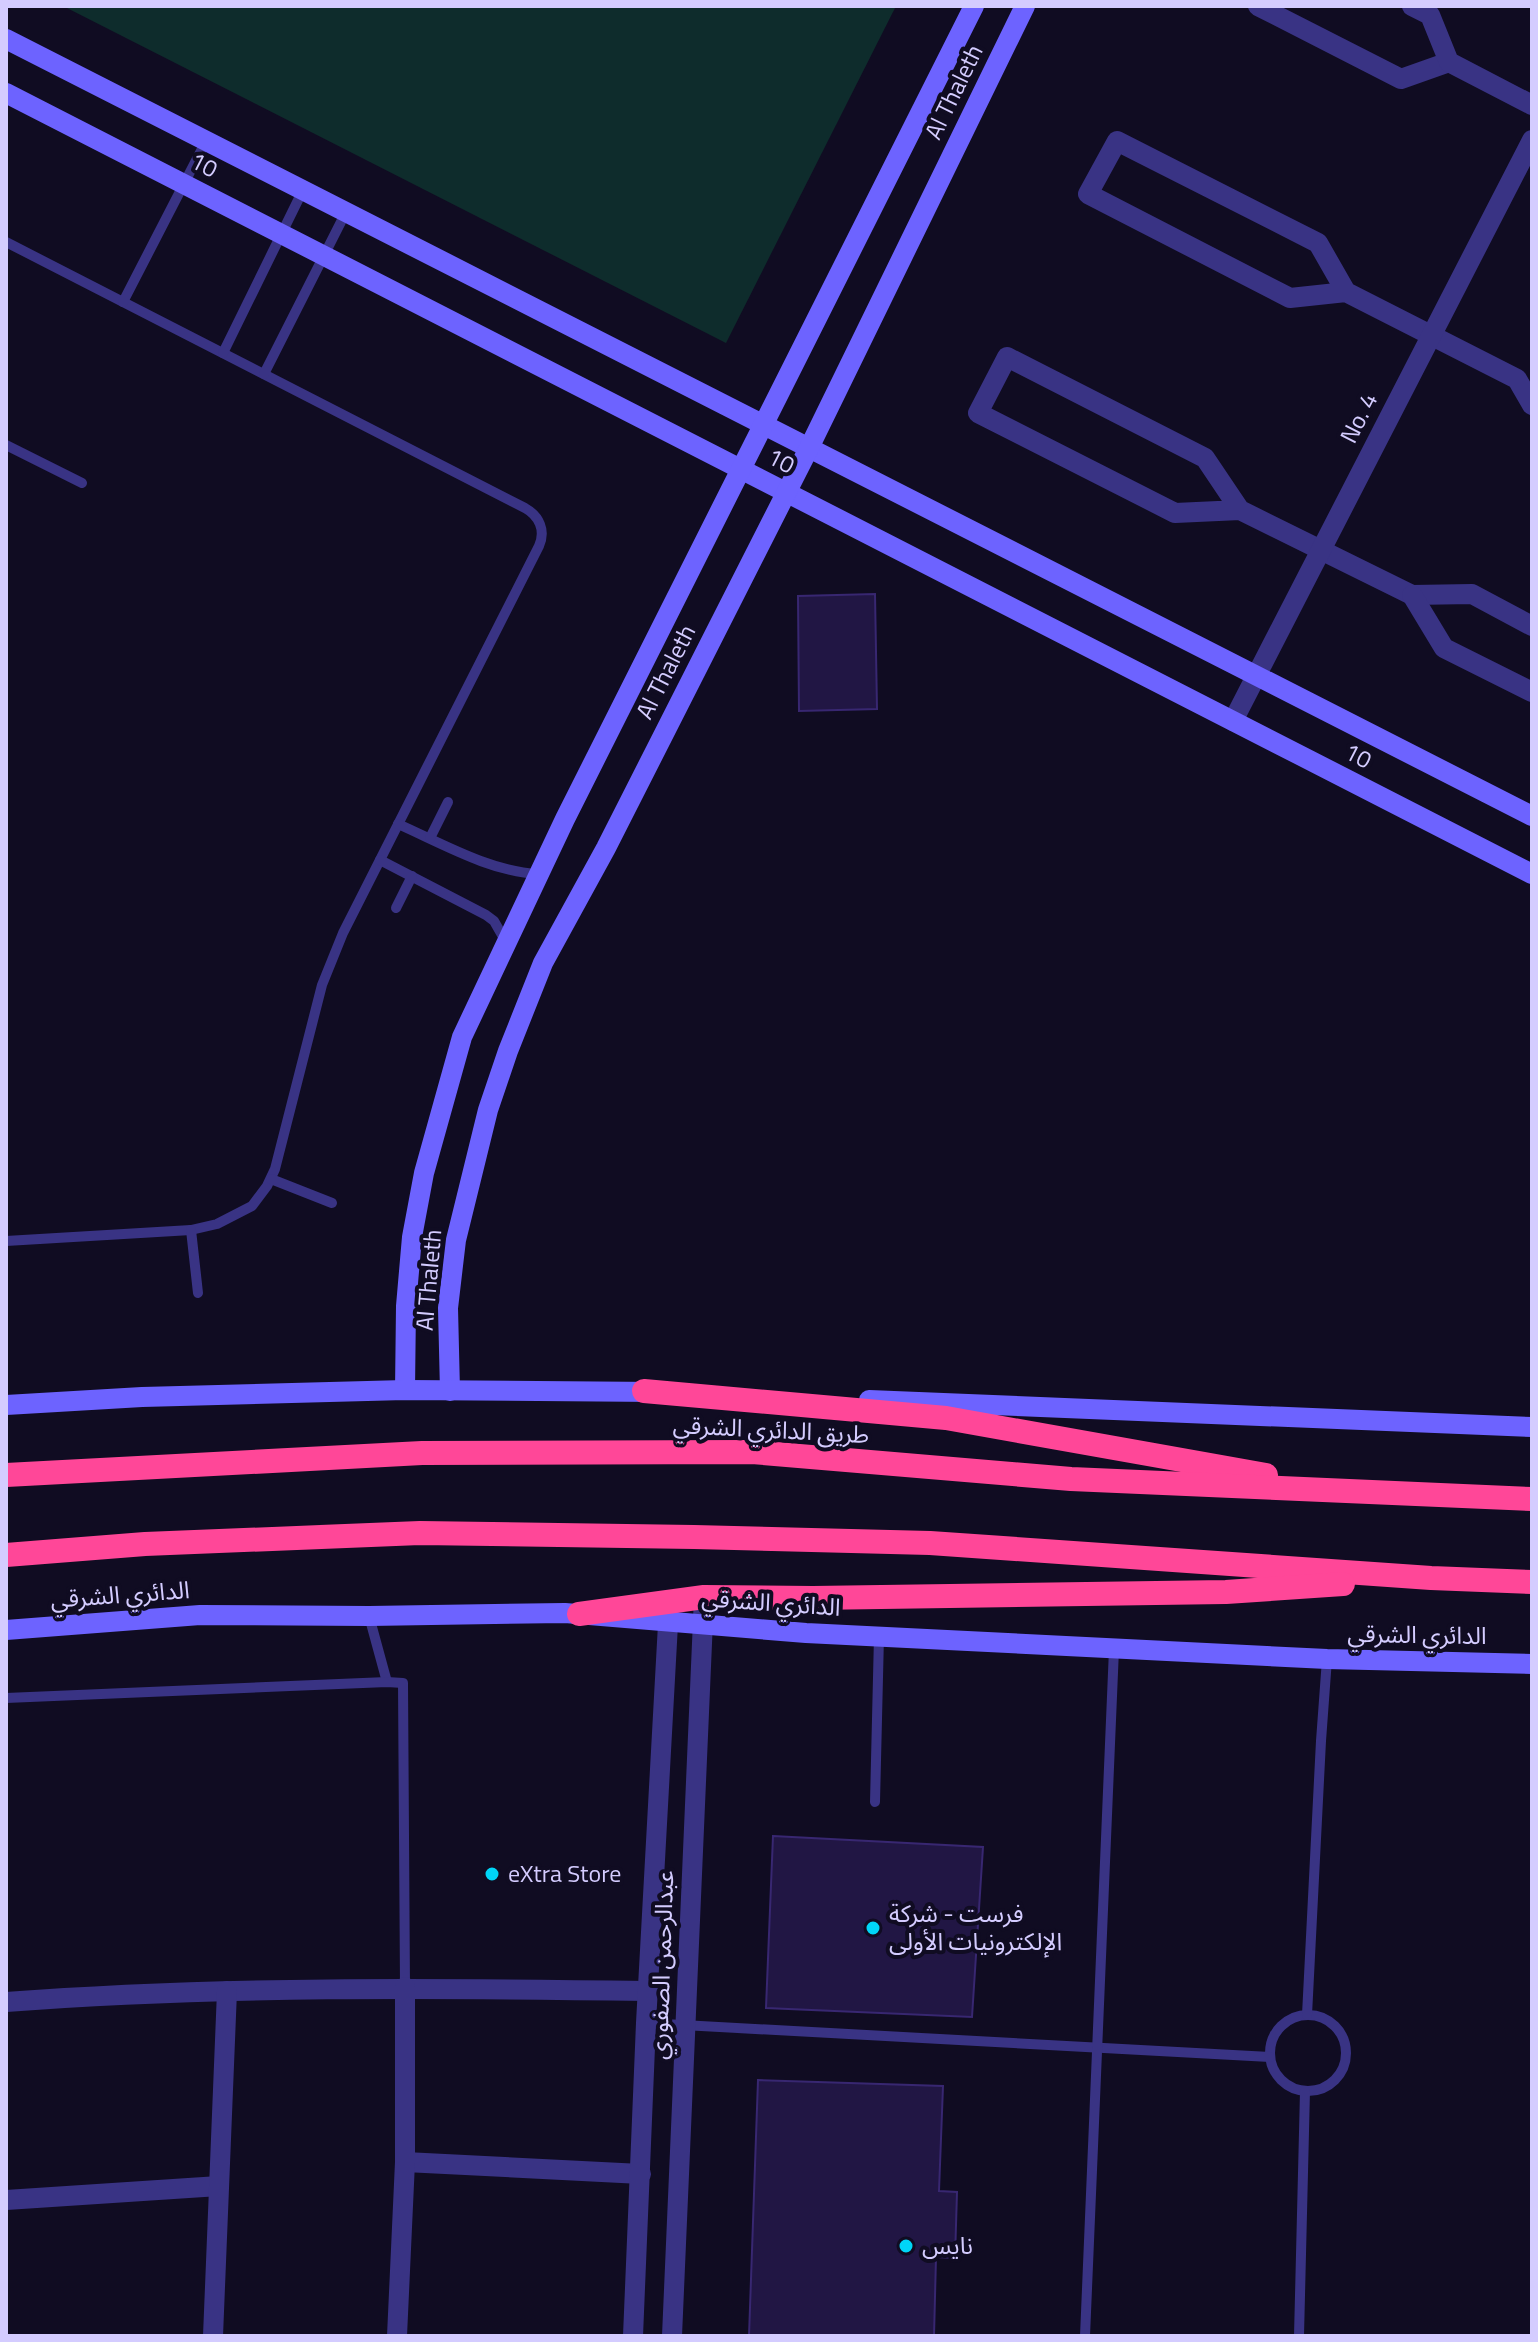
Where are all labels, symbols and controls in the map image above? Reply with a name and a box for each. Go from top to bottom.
street label: Al Thaleth [915,38,992,145]
street label: 10 [184,142,225,186]
street label: No. 4 [1330,386,1386,449]
street label: 10 [761,438,802,482]
street label: Al Thaleth [626,618,704,725]
street label: 10 [1338,733,1379,777]
street label: Al Thaleth [406,1228,450,1332]
street label: طريق الدائري الشرقي [672,1406,870,1454]
street label: الدائري الشرقي [49,1571,191,1618]
street label: الدائري الشرقي [700,1579,842,1626]
street label: الدائري الشرقي [1347,1615,1487,1655]
place label: eXtra Store [508,1855,621,1891]
marker: eXtra Store [483,1865,501,1883]
street label: عبدالرحمن الصفوري [640,1870,684,2060]
place label: فرست - شركة الإلكترونيات الأولى [889,1895,1062,1959]
marker: فرست - شركة الإلكترونيات الأولى [864,1919,882,1937]
place label: نايس [922,2227,973,2263]
marker: نايس [897,2237,915,2255]

